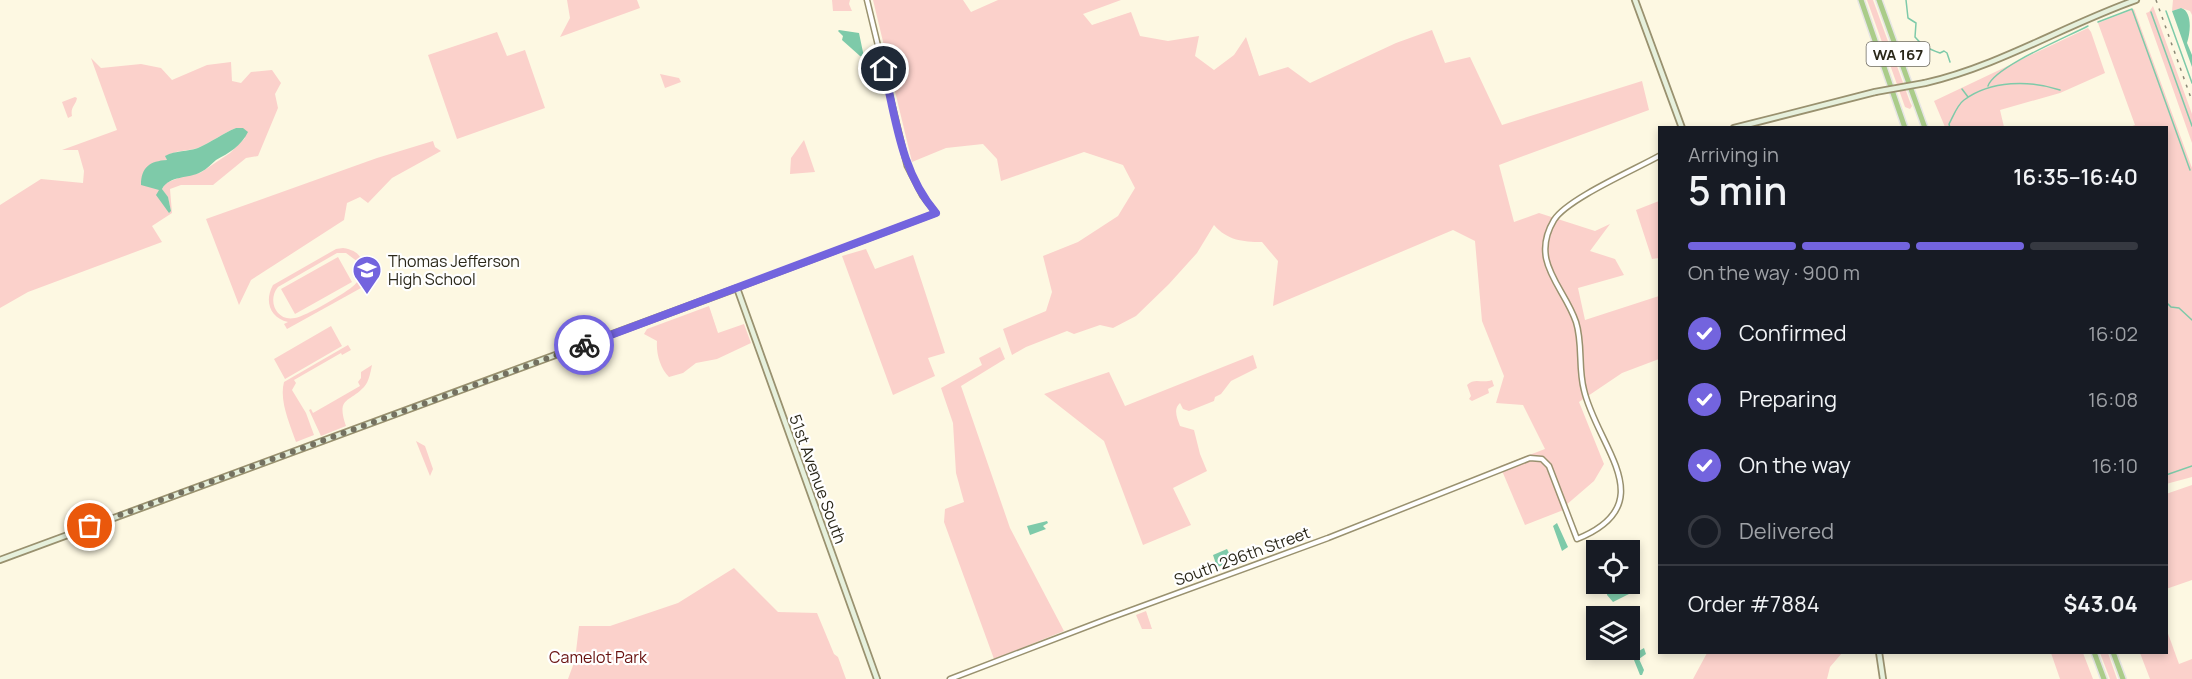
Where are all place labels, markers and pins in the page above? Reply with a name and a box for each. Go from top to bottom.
pin [858,43,909,94]
place label: Thomas Jefferson High School [388,250,520,290]
school or university icon: Thomas Jefferson High School [351,254,383,296]
pin [64,500,115,551]

